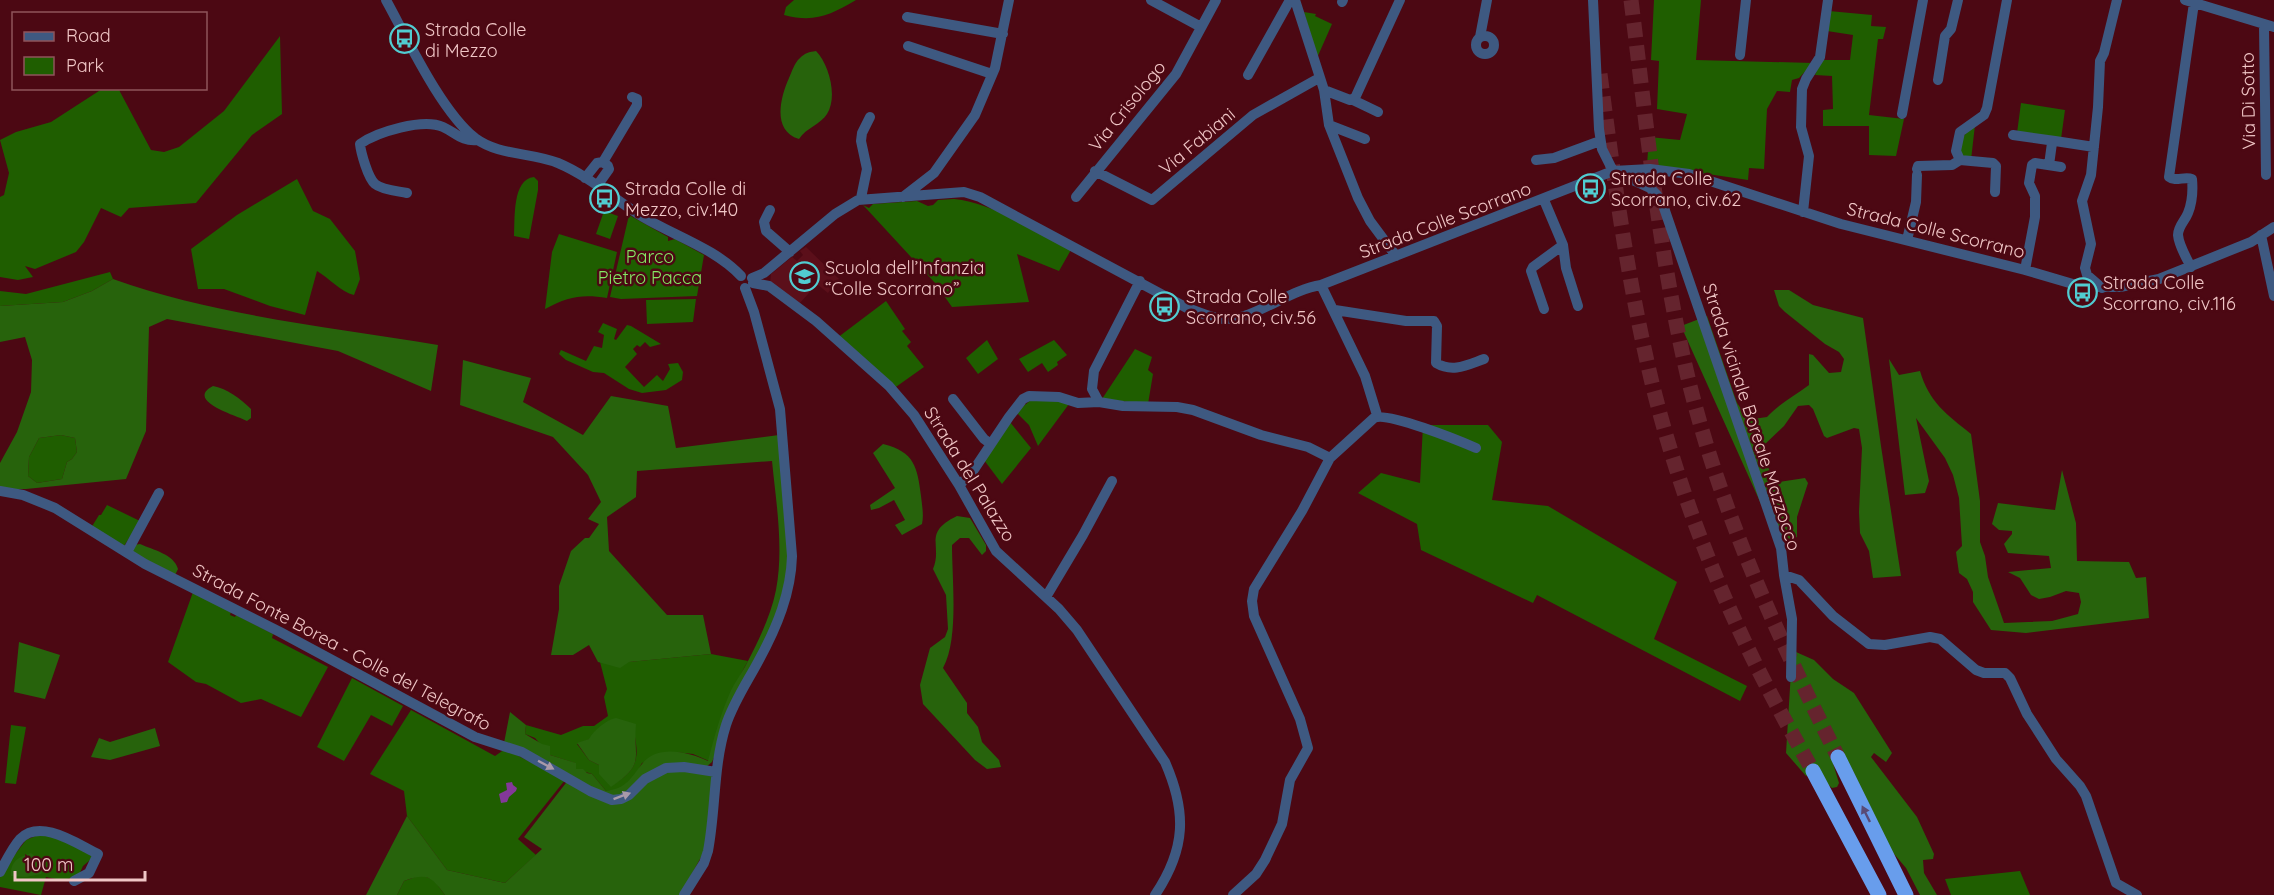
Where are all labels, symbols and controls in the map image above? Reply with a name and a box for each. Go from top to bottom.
legend [12,12,207,90]
place label: Strada Colle di Mezzo [425,18,526,62]
bus stop icon: Strada Colle di Mezzo [388,23,420,55]
text: Road [66,24,111,47]
street label: Via Di Sotto [2236,52,2260,150]
text: Park [66,54,104,77]
street label: Via Crisologo [1083,56,1171,156]
street label: Via Fabiani [1154,103,1240,179]
place label: Strada Colle Scorrano, civ.62 [1611,167,1741,211]
bus stop icon: Strada Colle Scorrano, civ.62 [1574,172,1606,204]
place label: Strada Colle di Mezzo, civ.140 [625,177,746,221]
street label: Strada Colle Scorrano [1356,177,1534,263]
bus stop icon: Strada Colle di Mezzo, civ.140 [588,182,620,214]
street label: Strada Colle Scorrano [1845,197,2027,263]
park label: Parco Pietro Pacca [598,245,702,289]
place label: Scuola dell’Infanzia “Colle Scorrano” [825,256,984,300]
school or university icon: Scuola dell’Infanzia “Colle Scorrano” [788,261,820,293]
place label: Strada Colle Scorrano, civ.116 [2103,271,2236,315]
bus stop icon: Strada Colle Scorrano, civ.116 [2066,276,2098,308]
street label: Strada vicinale Boreale Mazzocco [1698,280,1806,554]
place label: Strada Colle Scorrano, civ.56 [1186,285,1316,329]
bus stop icon: Strada Colle Scorrano, civ.56 [1149,290,1181,322]
street label: Strada del Palazzo [919,402,1021,546]
street label: Strada Fonte Borea - Colle del Telegrafo [189,558,495,736]
one-way arrow [538,760,555,770]
one-way arrow [613,791,631,801]
one-way arrow [1861,806,1871,823]
scale bar [15,844,146,882]
text: 100 m [24,853,73,876]

